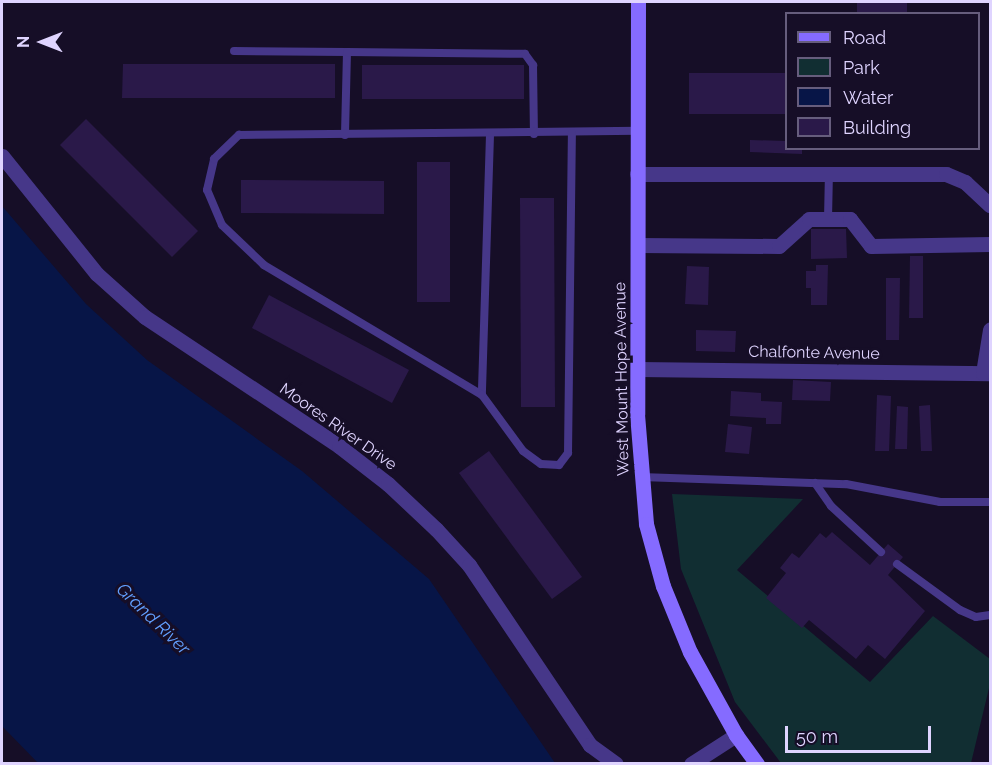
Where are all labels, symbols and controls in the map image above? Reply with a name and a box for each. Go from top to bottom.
north arrow [12,12,72,72]
legend [785,12,980,150]
text: Road [843,27,886,48]
text: N [14,36,33,48]
text: Park [843,57,880,78]
text: Water [843,87,893,108]
text: Building [843,117,911,138]
street label: West Mount Hope Avenue [611,282,633,476]
street label: Chalfonte Avenue [748,342,880,364]
street label: Moores River Drive [276,379,400,475]
water label: Grand River [112,579,194,659]
scale bar [788,714,934,752]
text: 50 m [796,726,838,747]

